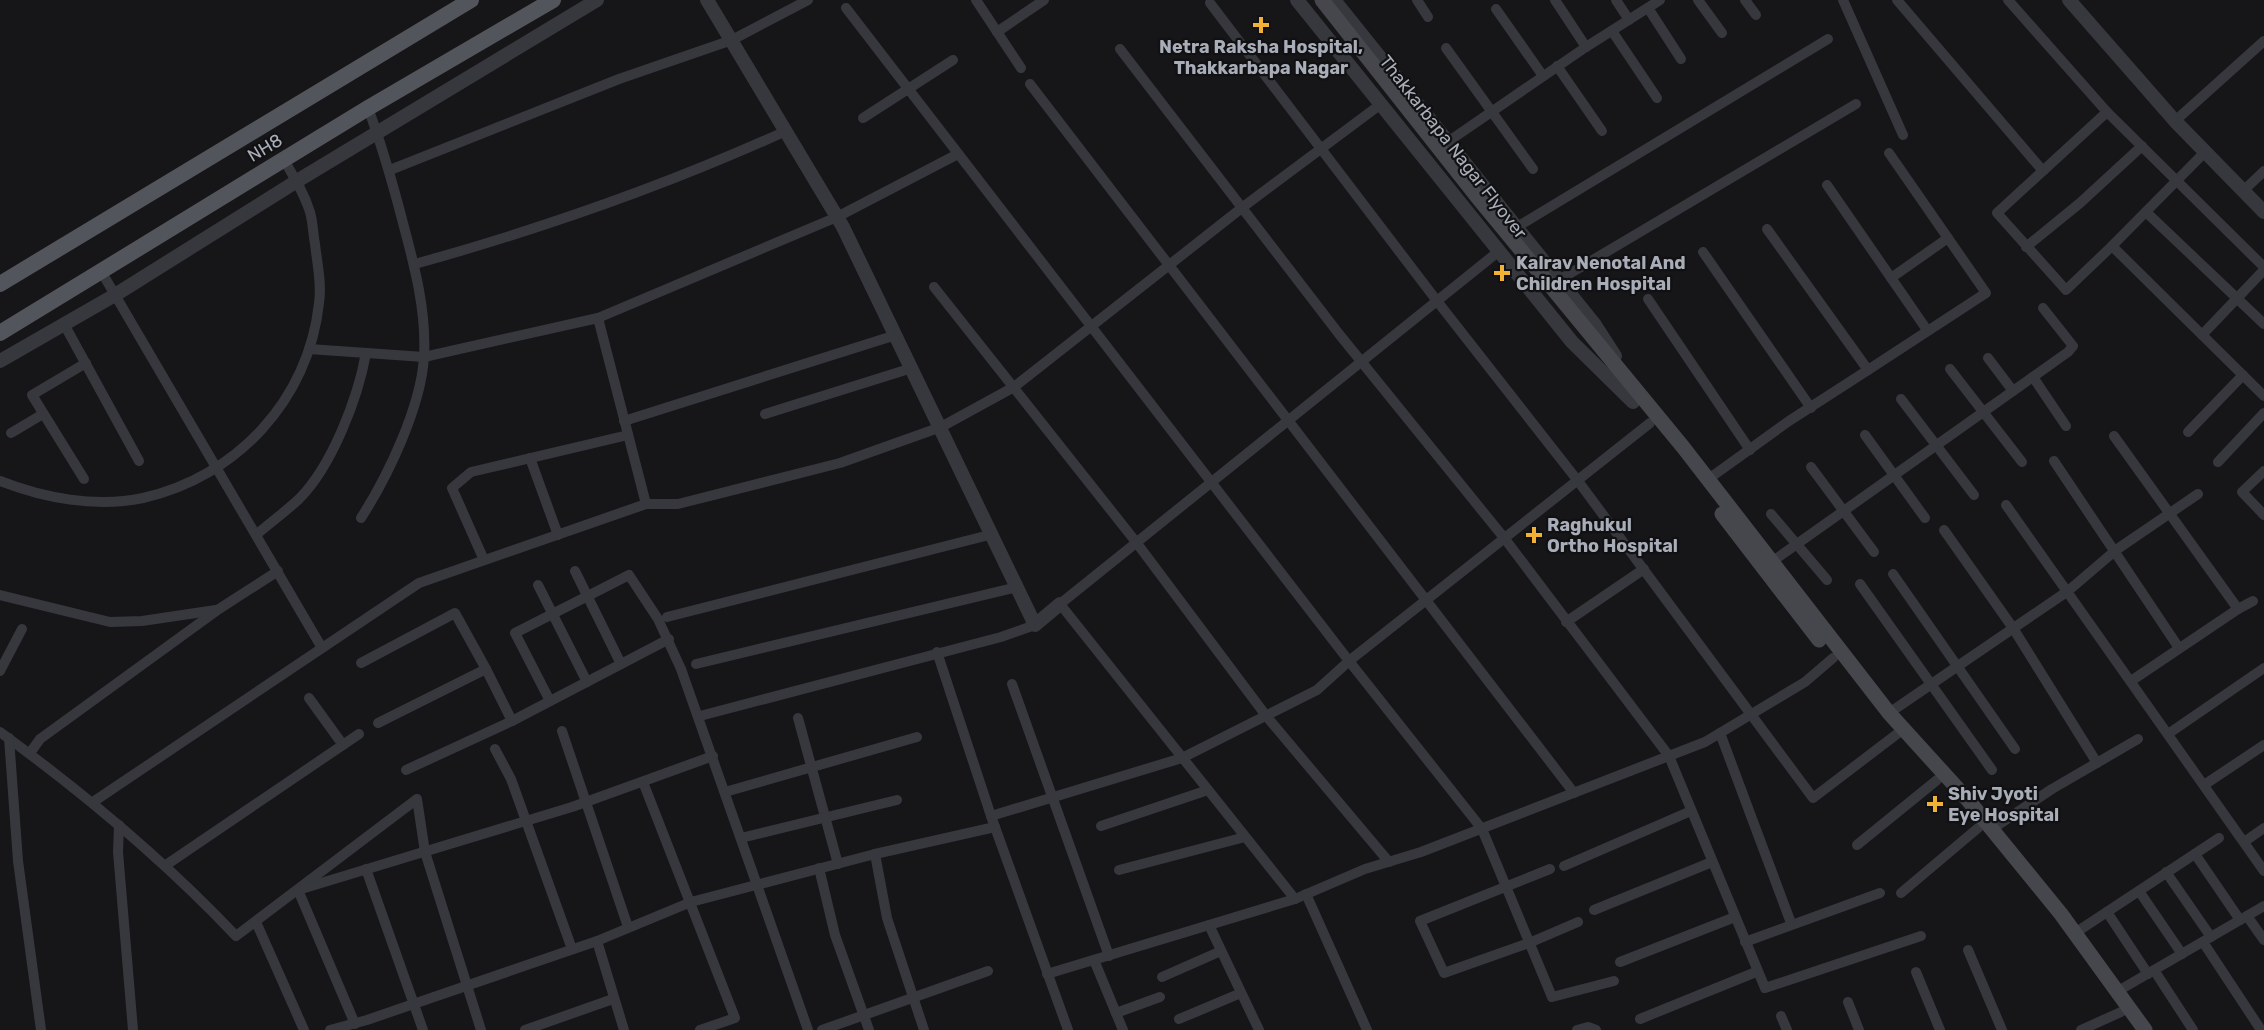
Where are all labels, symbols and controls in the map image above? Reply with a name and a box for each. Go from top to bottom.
marker: Netra Raksha Hospital, Thakkarbapa Nagar [1252,16,1270,34]
place label: Netra Raksha Hospital, Thakkarbapa Nagar [1159,36,1363,79]
street label: Thakkarbapa Nagar Flyover [1374,51,1532,243]
street label: NH8 [244,129,286,167]
place label: Kalrav Nenotal And Children Hospital [1516,252,1686,295]
marker: Kalrav Nenotal And Children Hospital [1493,264,1511,282]
place label: Raghukul Ortho Hospital [1547,514,1678,557]
marker: Raghukul Ortho Hospital [1525,526,1543,544]
place label: Shiv Jyoti Eye Hospital [1948,783,2059,826]
marker: Shiv Jyoti Eye Hospital [1926,795,1944,813]

